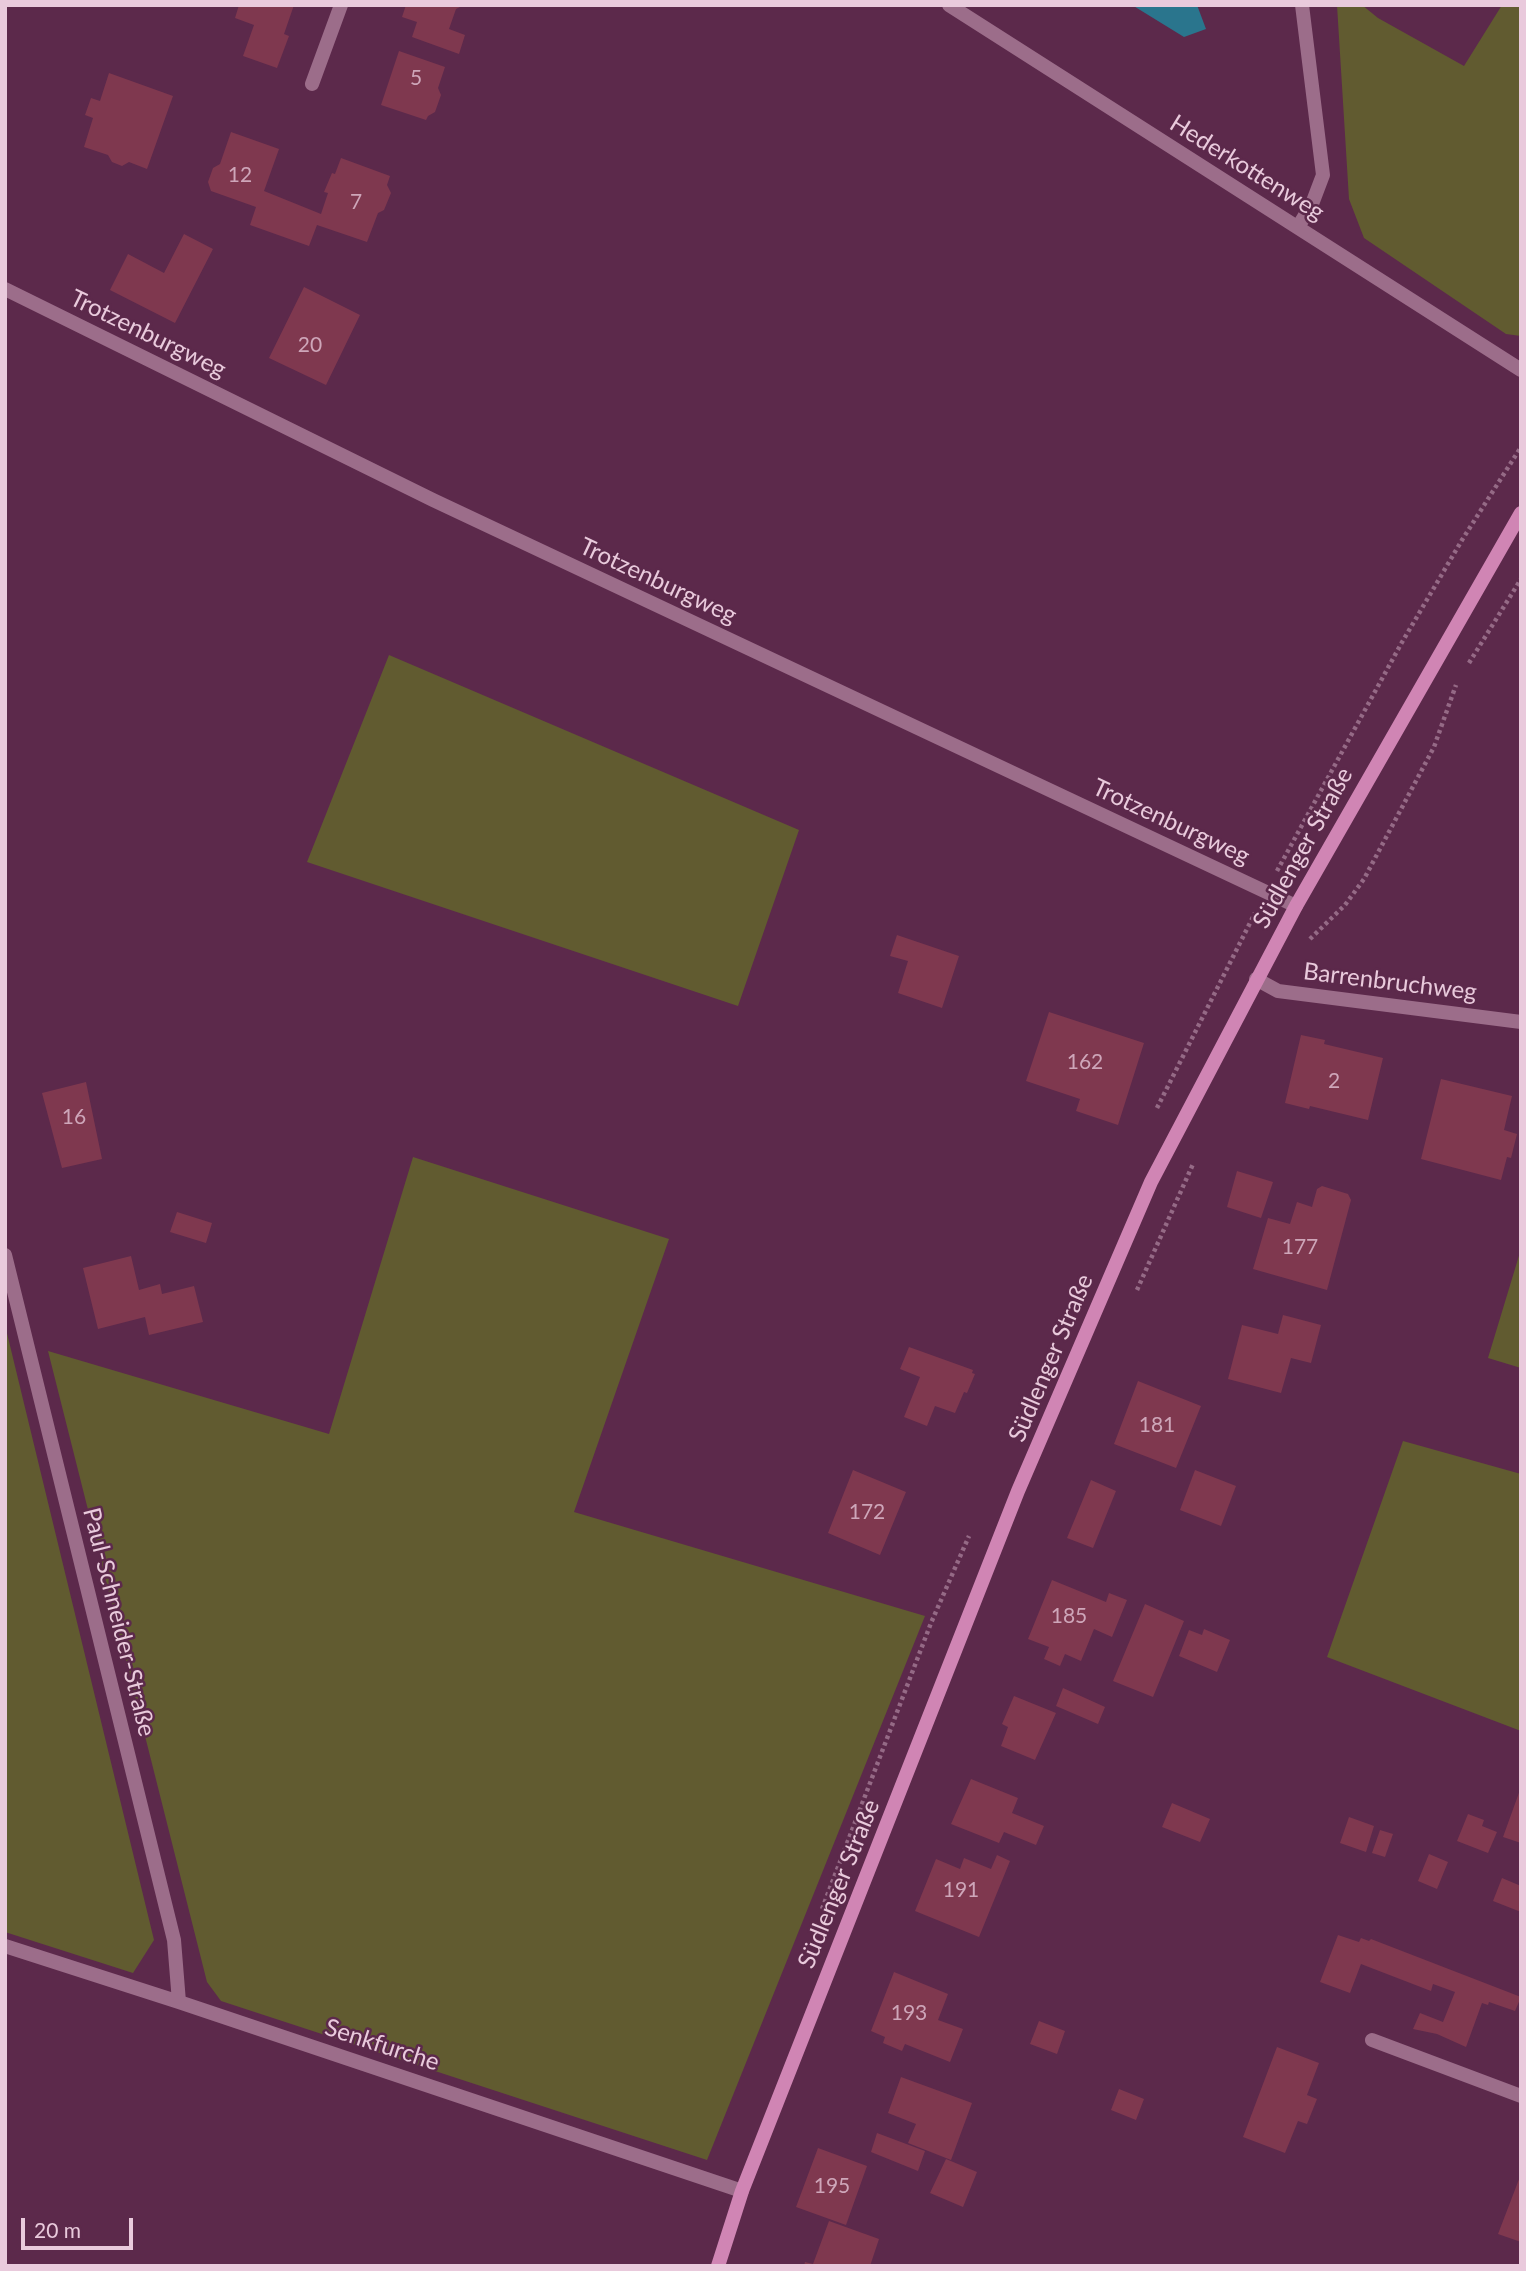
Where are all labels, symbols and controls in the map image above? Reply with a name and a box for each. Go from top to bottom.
house number: 5 [410,65,422,91]
street label: Hederkottenweg [1165,109,1329,227]
house number: 12 [228,162,252,188]
house number: 7 [350,189,362,215]
street label: Trotzenburgweg [65,284,231,384]
house number: 20 [298,332,322,358]
street label: Trotzenburgweg [575,532,741,630]
street label: Südlenger Straße [1247,763,1359,933]
street label: Trotzenburgweg [1088,773,1254,871]
street label: Barrenbruchweg [1302,957,1478,1007]
house number: 162 [1067,1049,1103,1075]
house number: 2 [1328,1068,1340,1094]
house number: 16 [62,1104,86,1130]
house number: 177 [1282,1234,1318,1260]
street label: Südlenger Straße [1003,1270,1099,1446]
house number: 181 [1139,1412,1175,1438]
house number: 172 [849,1499,885,1525]
street label: Paul-Schneider-Straße [77,1505,161,1739]
house number: 185 [1051,1603,1087,1629]
street label: Südlenger Straße [792,1795,886,1973]
house number: 191 [943,1877,979,1903]
house number: 193 [891,2000,927,2026]
street label: Senkfurche [321,2013,443,2077]
house number: 195 [814,2173,850,2199]
scale bar [24,2204,136,2248]
text: 20 m [34,2217,81,2242]

